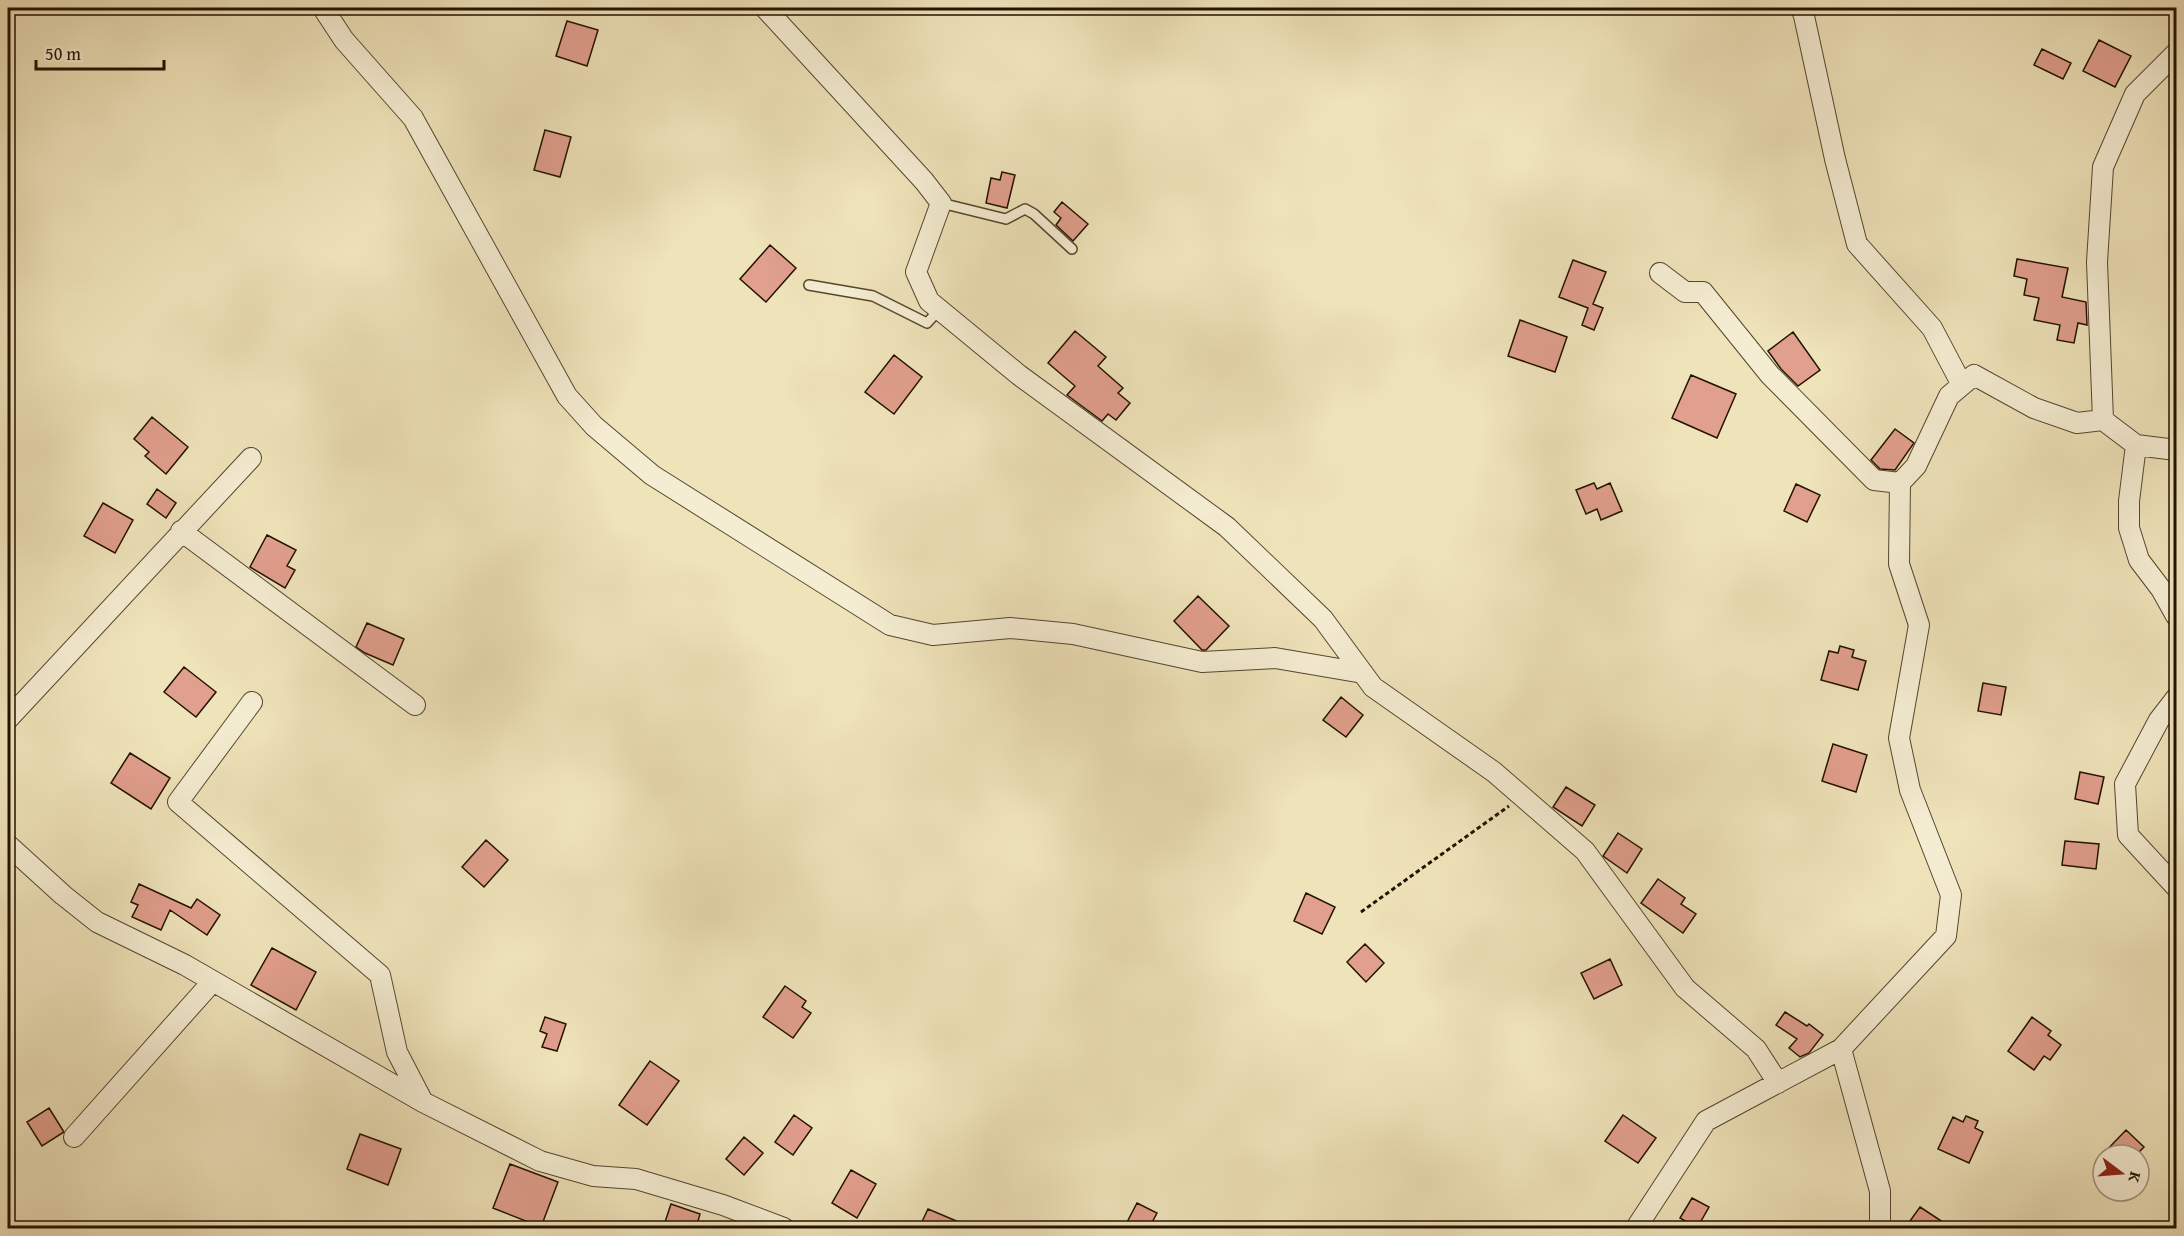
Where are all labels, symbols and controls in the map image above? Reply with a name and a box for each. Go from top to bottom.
scale bar [36,33,164,71]
text: 50 m [45,40,81,67]
north arrow [2091,1143,2151,1203]
text: K [2122,1169,2148,1186]

